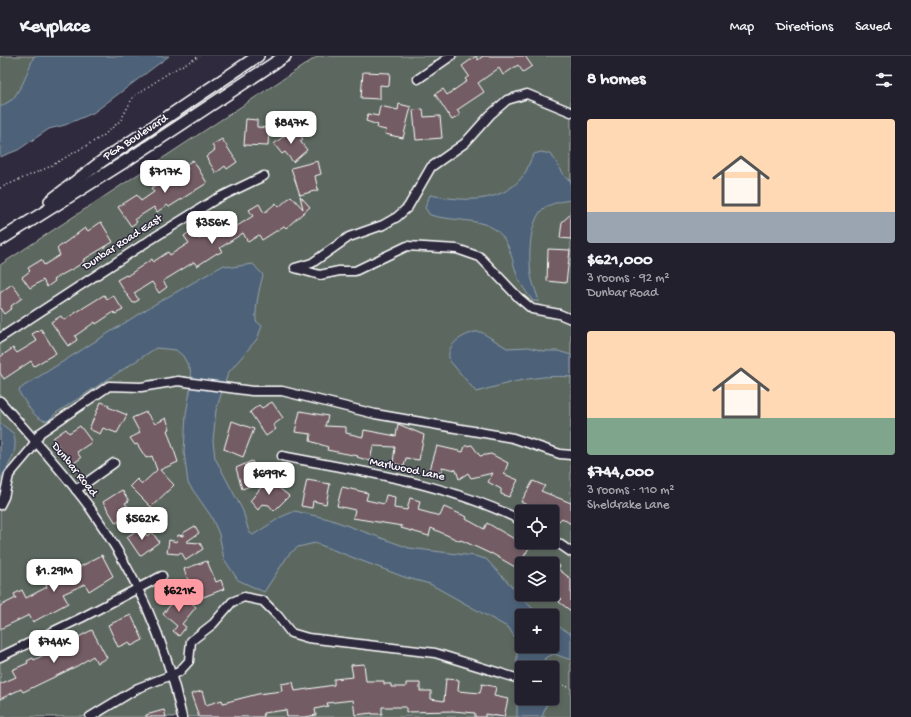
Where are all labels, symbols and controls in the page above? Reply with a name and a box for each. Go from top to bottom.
text: Keyplace [20,16,90,39]
text: Map [730,19,754,36]
text: Directions [776,19,833,36]
text: Saved [855,19,891,36]
icon: filters [873,69,895,91]
text: 8 homes [587,70,645,90]
street label: PGA Boulevard [100,111,172,165]
pin: $847K [263,111,319,145]
text: $847K [274,116,308,131]
icon: home [705,145,777,217]
pin: $717K [137,160,193,194]
text: $717K [149,165,181,180]
pin: $356K [184,211,240,245]
street label: Dunbar Road East [80,212,166,274]
text: $356K [195,216,229,231]
text: $621,000 [587,251,653,271]
text: 3 rooms · 92 m² [587,271,670,286]
text: Dunbar Road [587,286,658,301]
icon: home [705,357,777,429]
street label: Dunbar Road [47,439,101,501]
street label: Marlwood Lane [368,455,447,485]
pin: $699K [241,462,297,496]
text: $744,000 [587,463,654,483]
text: $699K [253,467,285,482]
text: 3 rooms · 110 m² [587,483,675,498]
text: Sheldrake Lane [587,498,669,513]
map controls [515,505,559,705]
button: locate [515,505,559,549]
pin: $562K [114,507,170,541]
text: $562K [126,512,158,527]
button: layers [515,557,559,601]
pin: $1.29M [21,559,87,593]
text: $1.29M [35,564,73,579]
pin: $621K [151,579,207,613]
text: $621K [163,584,195,599]
button: + [515,609,559,653]
pin: $744K [26,630,82,664]
text: $744K [38,635,70,650]
button: − [515,661,559,705]

